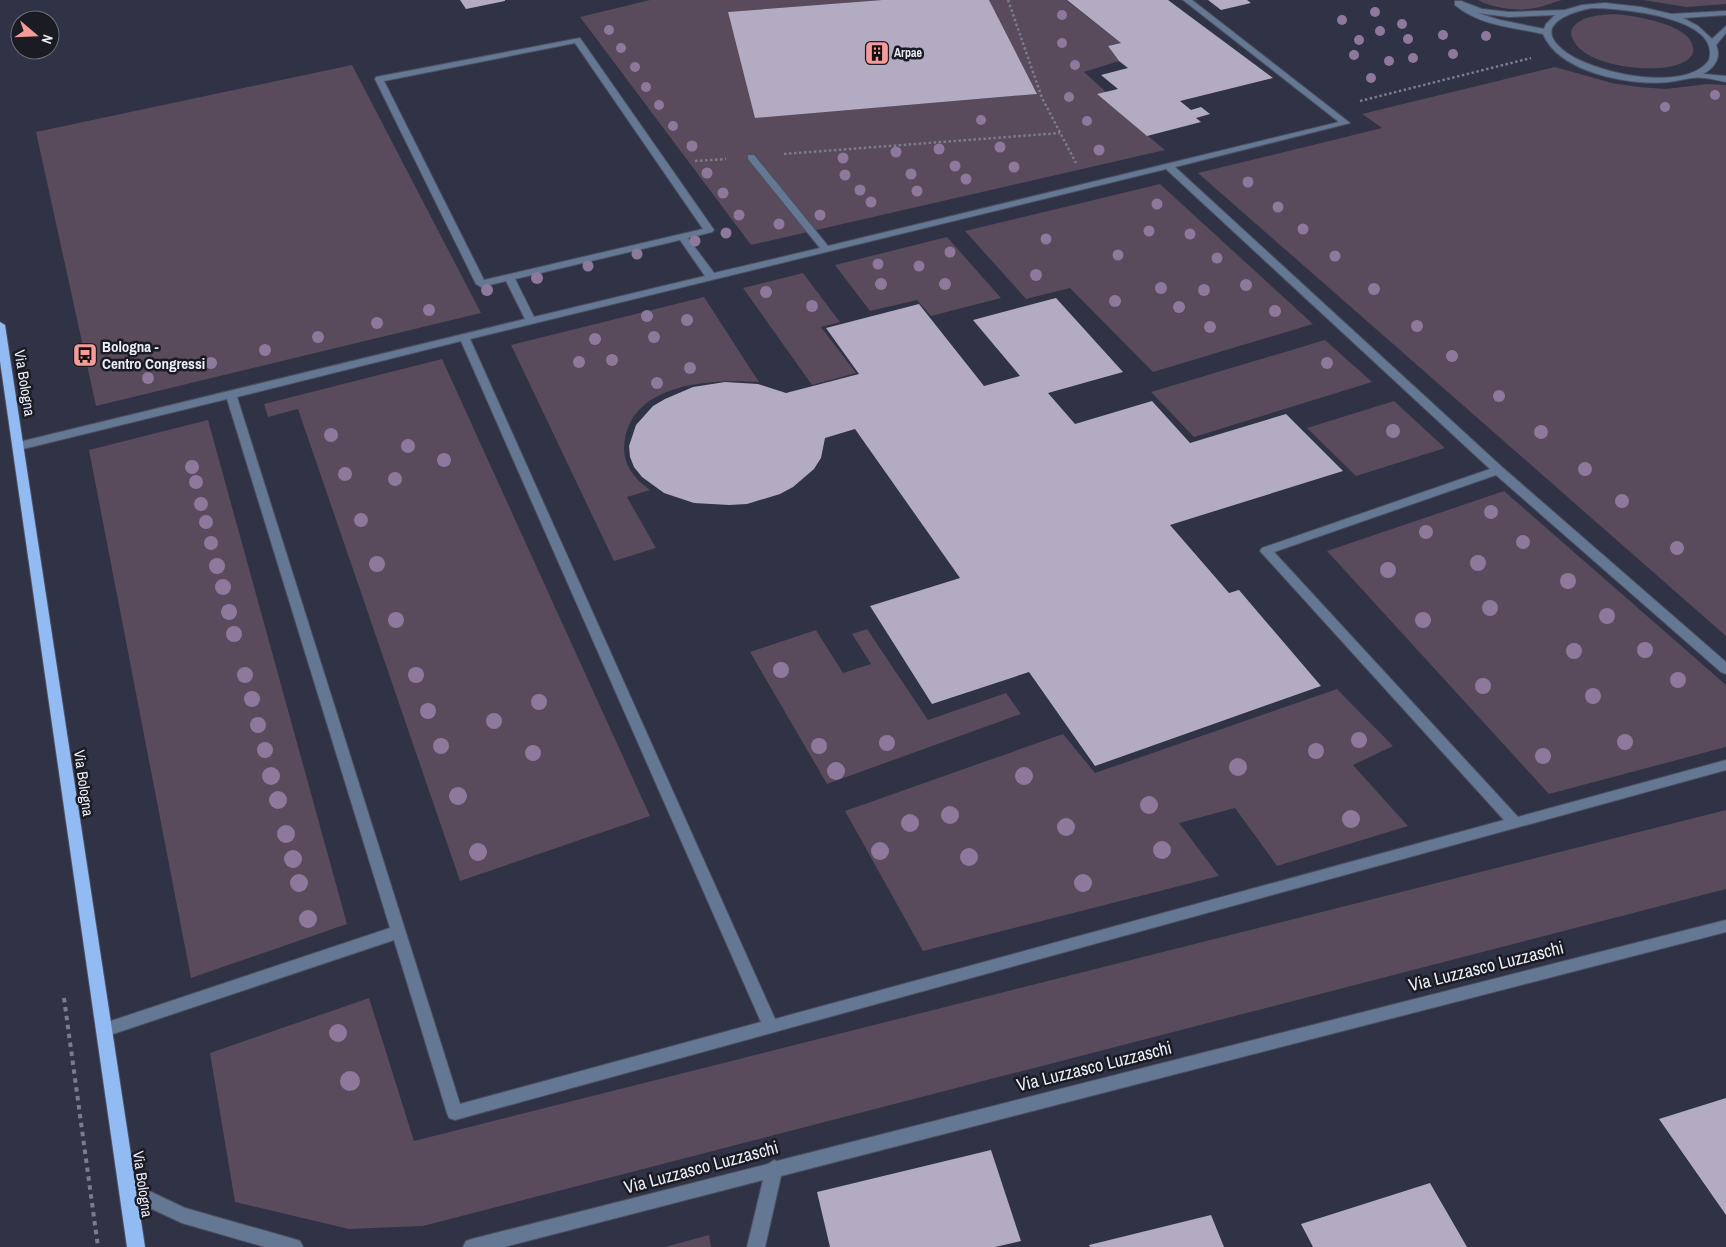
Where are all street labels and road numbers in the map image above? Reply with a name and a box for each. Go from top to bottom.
street label: Via Bologna [9,348,41,418]
street label: Via Bologna [69,748,99,818]
street label: Via Luzzasco Luzzaschi [1406,935,1566,997]
street label: Via Luzzasco Luzzaschi [1014,1035,1174,1097]
street label: Via Luzzasco Luzzaschi [621,1134,781,1200]
street label: Via Bologna [128,1149,158,1219]

